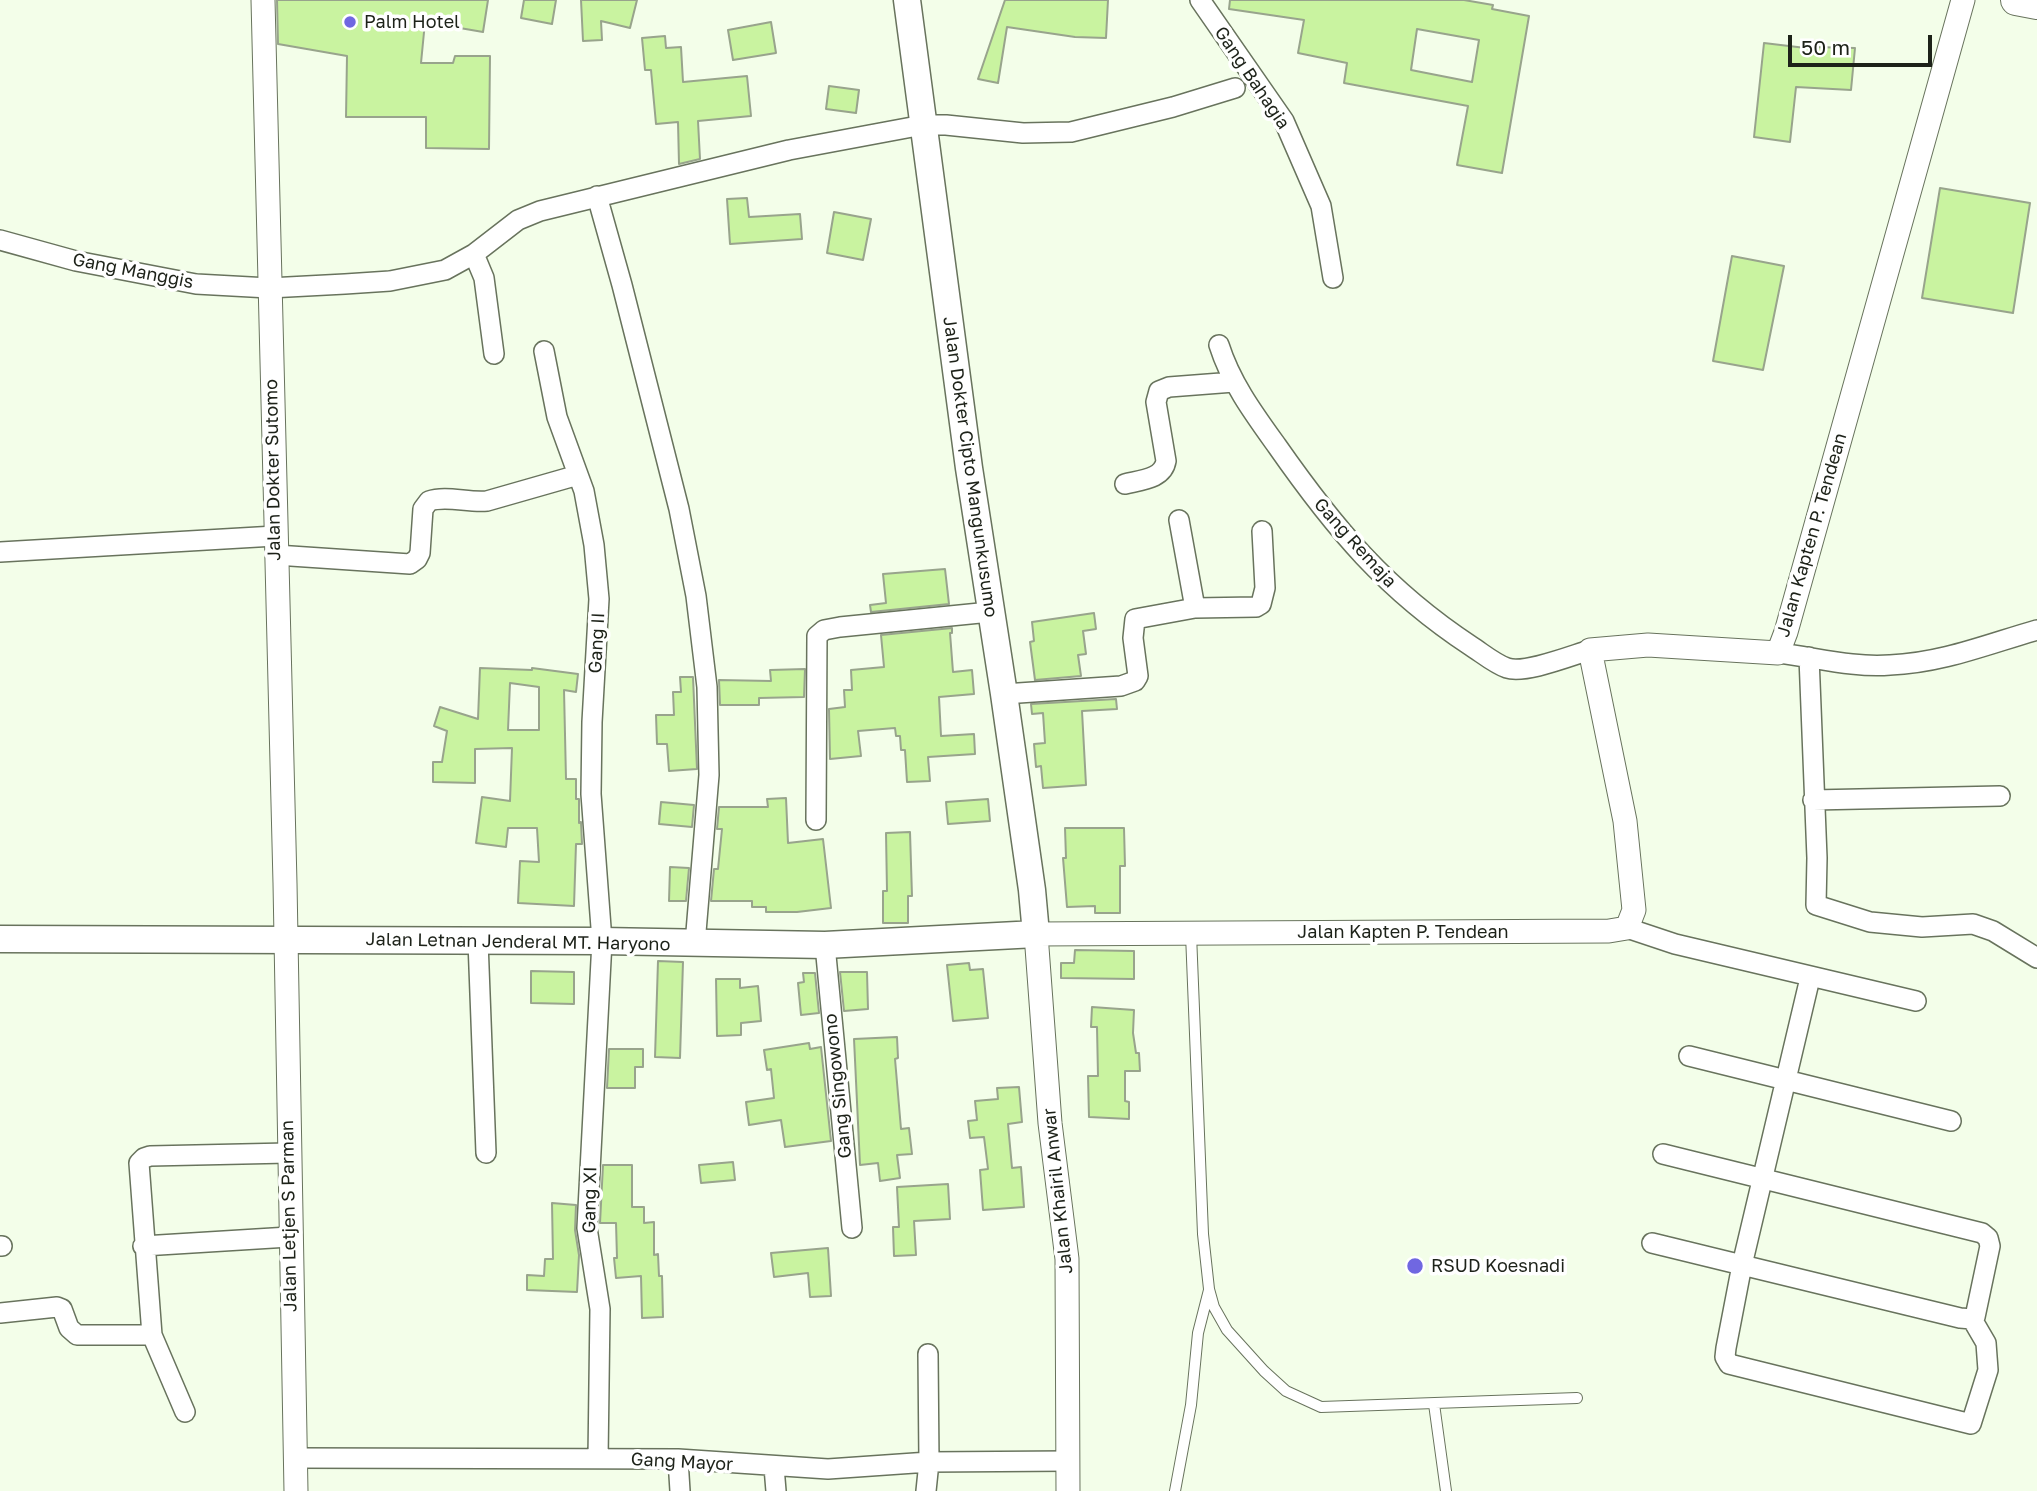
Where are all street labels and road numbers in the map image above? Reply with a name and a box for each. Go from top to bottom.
street label: Gang Bahagia [1210,23,1294,133]
street label: Gang Manggis [71,249,195,293]
street label: Jalan Dokter Cipto Mangunkusumo [938,315,1002,619]
street label: Jalan Dokter Sutomo [261,379,285,561]
street label: Jalan Kapten P. Tendean [1772,430,1852,640]
street label: Gang Remaja [1309,494,1401,592]
street label: Gang II [585,612,609,674]
street label: Jalan Kapten P. Tendean [1297,921,1509,943]
street label: Jalan Letnan Jenderal MT. Haryono [366,929,670,955]
street label: Gang Singowono [820,1012,856,1160]
street label: Jalan Khairil Anwar [1039,1107,1077,1275]
street label: Jalan Letjen S Parman [277,1120,301,1312]
street label: Gang XI [579,1166,601,1234]
street label: Gang Mayor [630,1449,734,1475]

